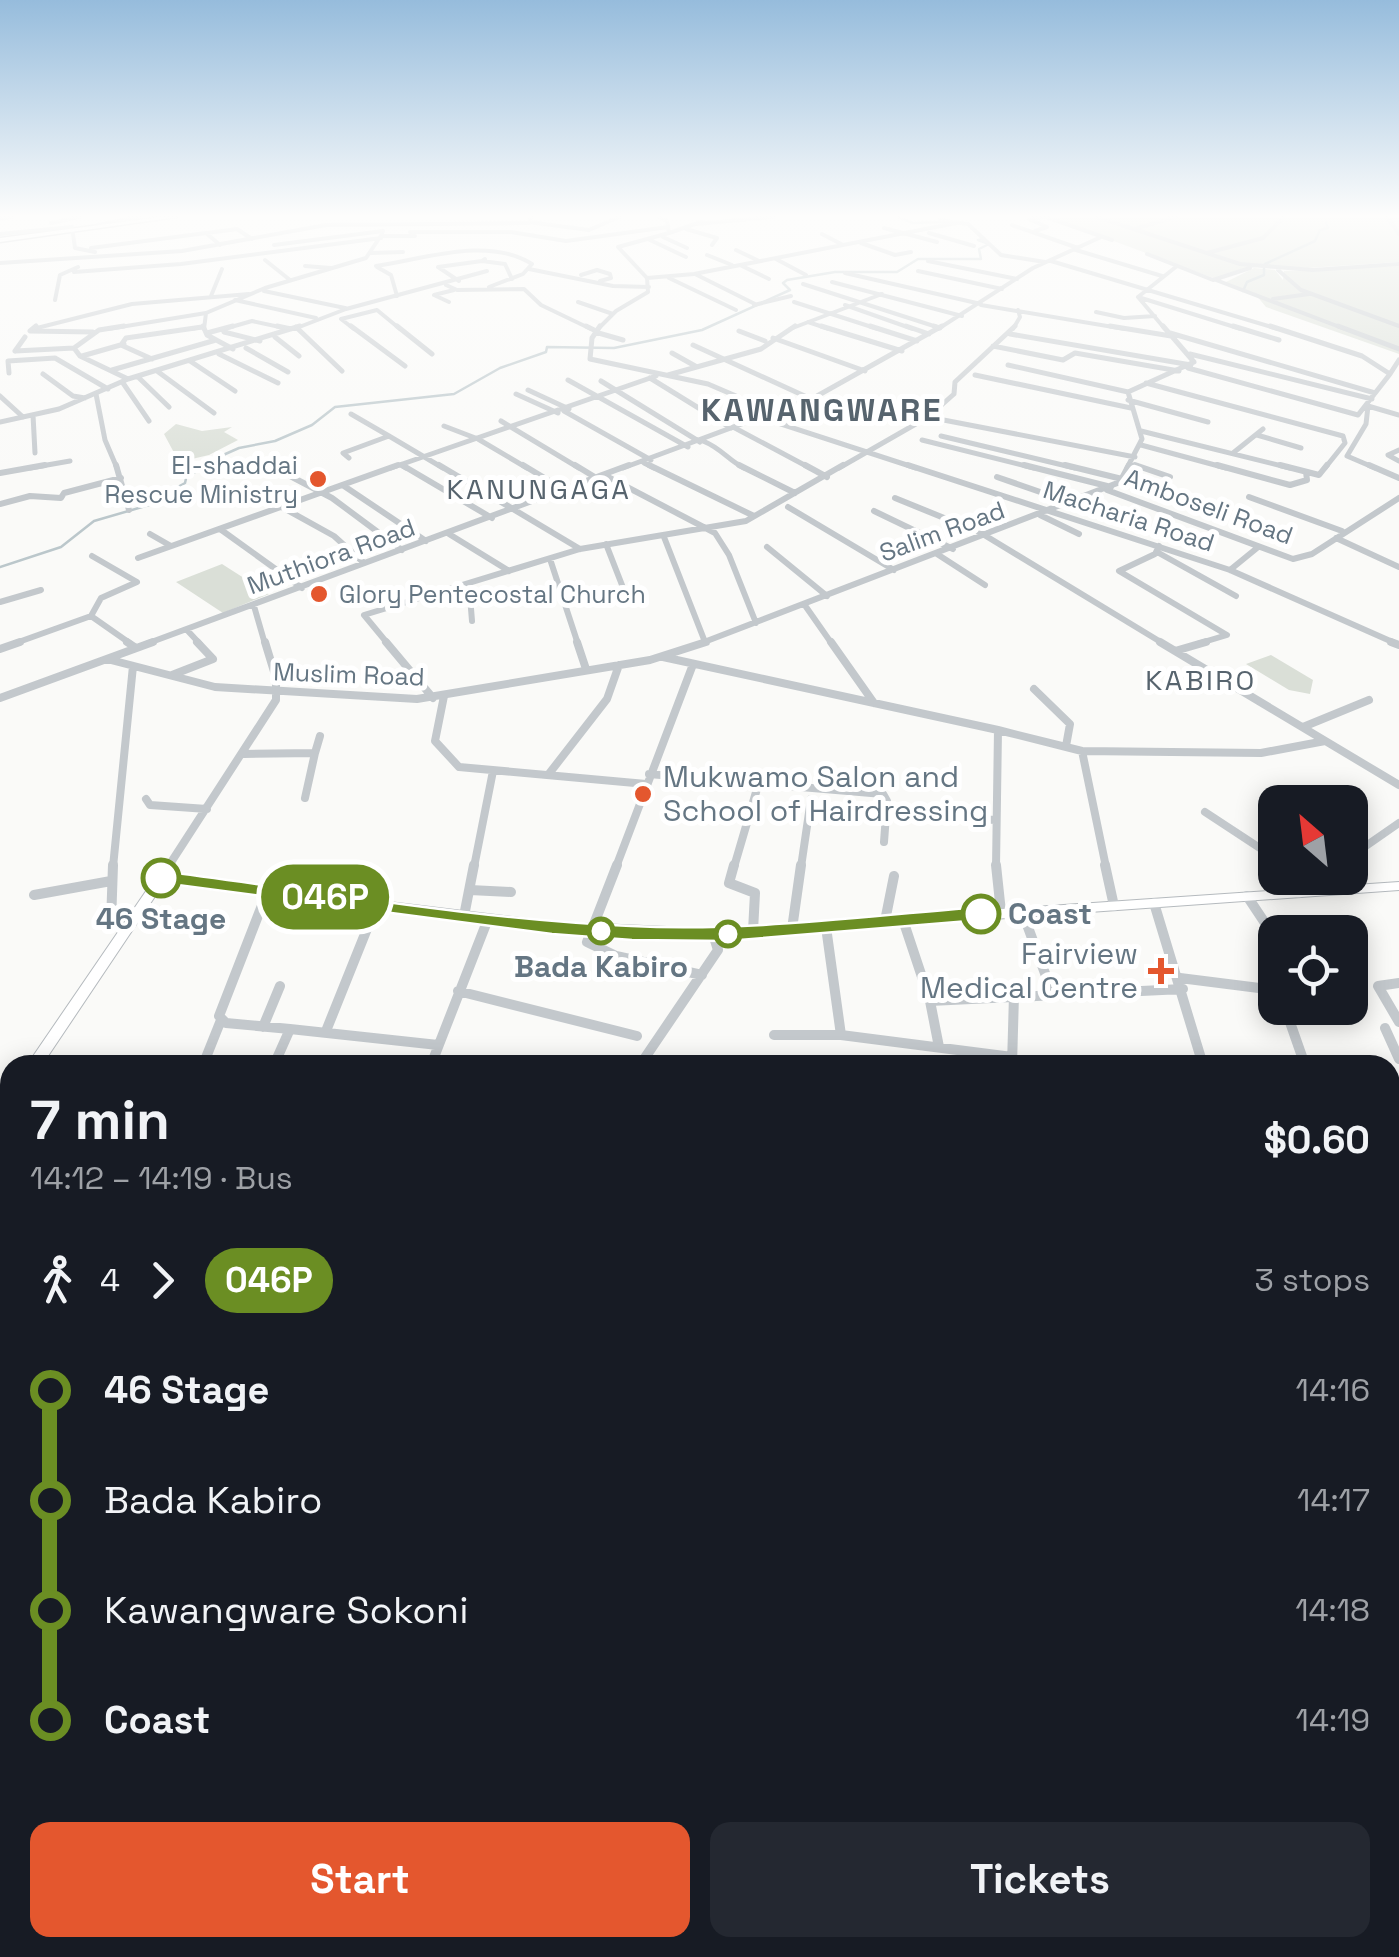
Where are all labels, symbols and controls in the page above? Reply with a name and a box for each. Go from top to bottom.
district label: KAWANGWARE [701,390,943,430]
place label: El-shaddai Rescue Ministry [104,449,298,510]
street label: Amboseli Road [1120,461,1298,551]
marker: El-shaddai Rescue Ministry [307,468,329,490]
district label: KANUNGAGA [446,471,632,507]
street label: Macharia Road [1039,473,1219,559]
street label: Salim Road [875,494,1009,568]
street label: Muthiora Road [243,511,419,601]
place label: Glory Pentecostal Church [339,578,646,610]
marker: Glory Pentecostal Church [308,583,330,605]
street label: Muslim Road [273,655,425,693]
district label: KABIRO [1145,662,1257,698]
place label: Mukwamo Salon and School of Hairdressing [663,757,988,830]
marker: Mukwamo Salon and School of Hairdressing [632,783,654,805]
north arrow [1258,785,1368,895]
map controls [1258,785,1368,1025]
marker: 46 Stage [142,859,180,897]
line badge: 046P [255,864,395,930]
text: 046P [281,875,369,919]
place label: Coast [1008,894,1092,933]
marker: Coast [962,895,1000,933]
place label: 46 Stage [96,899,226,938]
button: locate [1258,915,1368,1025]
marker: Bada Kabiro [588,918,614,944]
unlabelled marker [715,921,741,947]
place label: Fairview Medical Centre [920,934,1138,1007]
place label: Bada Kabiro [514,947,688,986]
marker: Fairview Medical Centre [1148,958,1174,984]
text: 7 min [30,1085,170,1155]
text: $0.60 [1264,1116,1370,1164]
text: 14:12 – 14:19 · Bus [30,1158,293,1198]
icon: walk [30,1253,85,1308]
icon: forward [135,1253,190,1308]
text: 046P [225,1258,313,1302]
text: 4 [100,1260,120,1300]
text: 3 stops [1255,1260,1370,1300]
text: 46 Stage [104,1366,269,1414]
text: 14:16 [1296,1370,1370,1410]
text: Bada Kabiro [104,1476,322,1524]
text: 14:17 [1297,1480,1370,1520]
text: Kawangware Sokoni [104,1586,468,1634]
text: 14:18 [1295,1590,1370,1630]
text: Coast [104,1696,210,1744]
text: 14:19 [1296,1700,1370,1740]
button: Start [30,1822,690,1937]
button: Tickets [710,1822,1370,1937]

